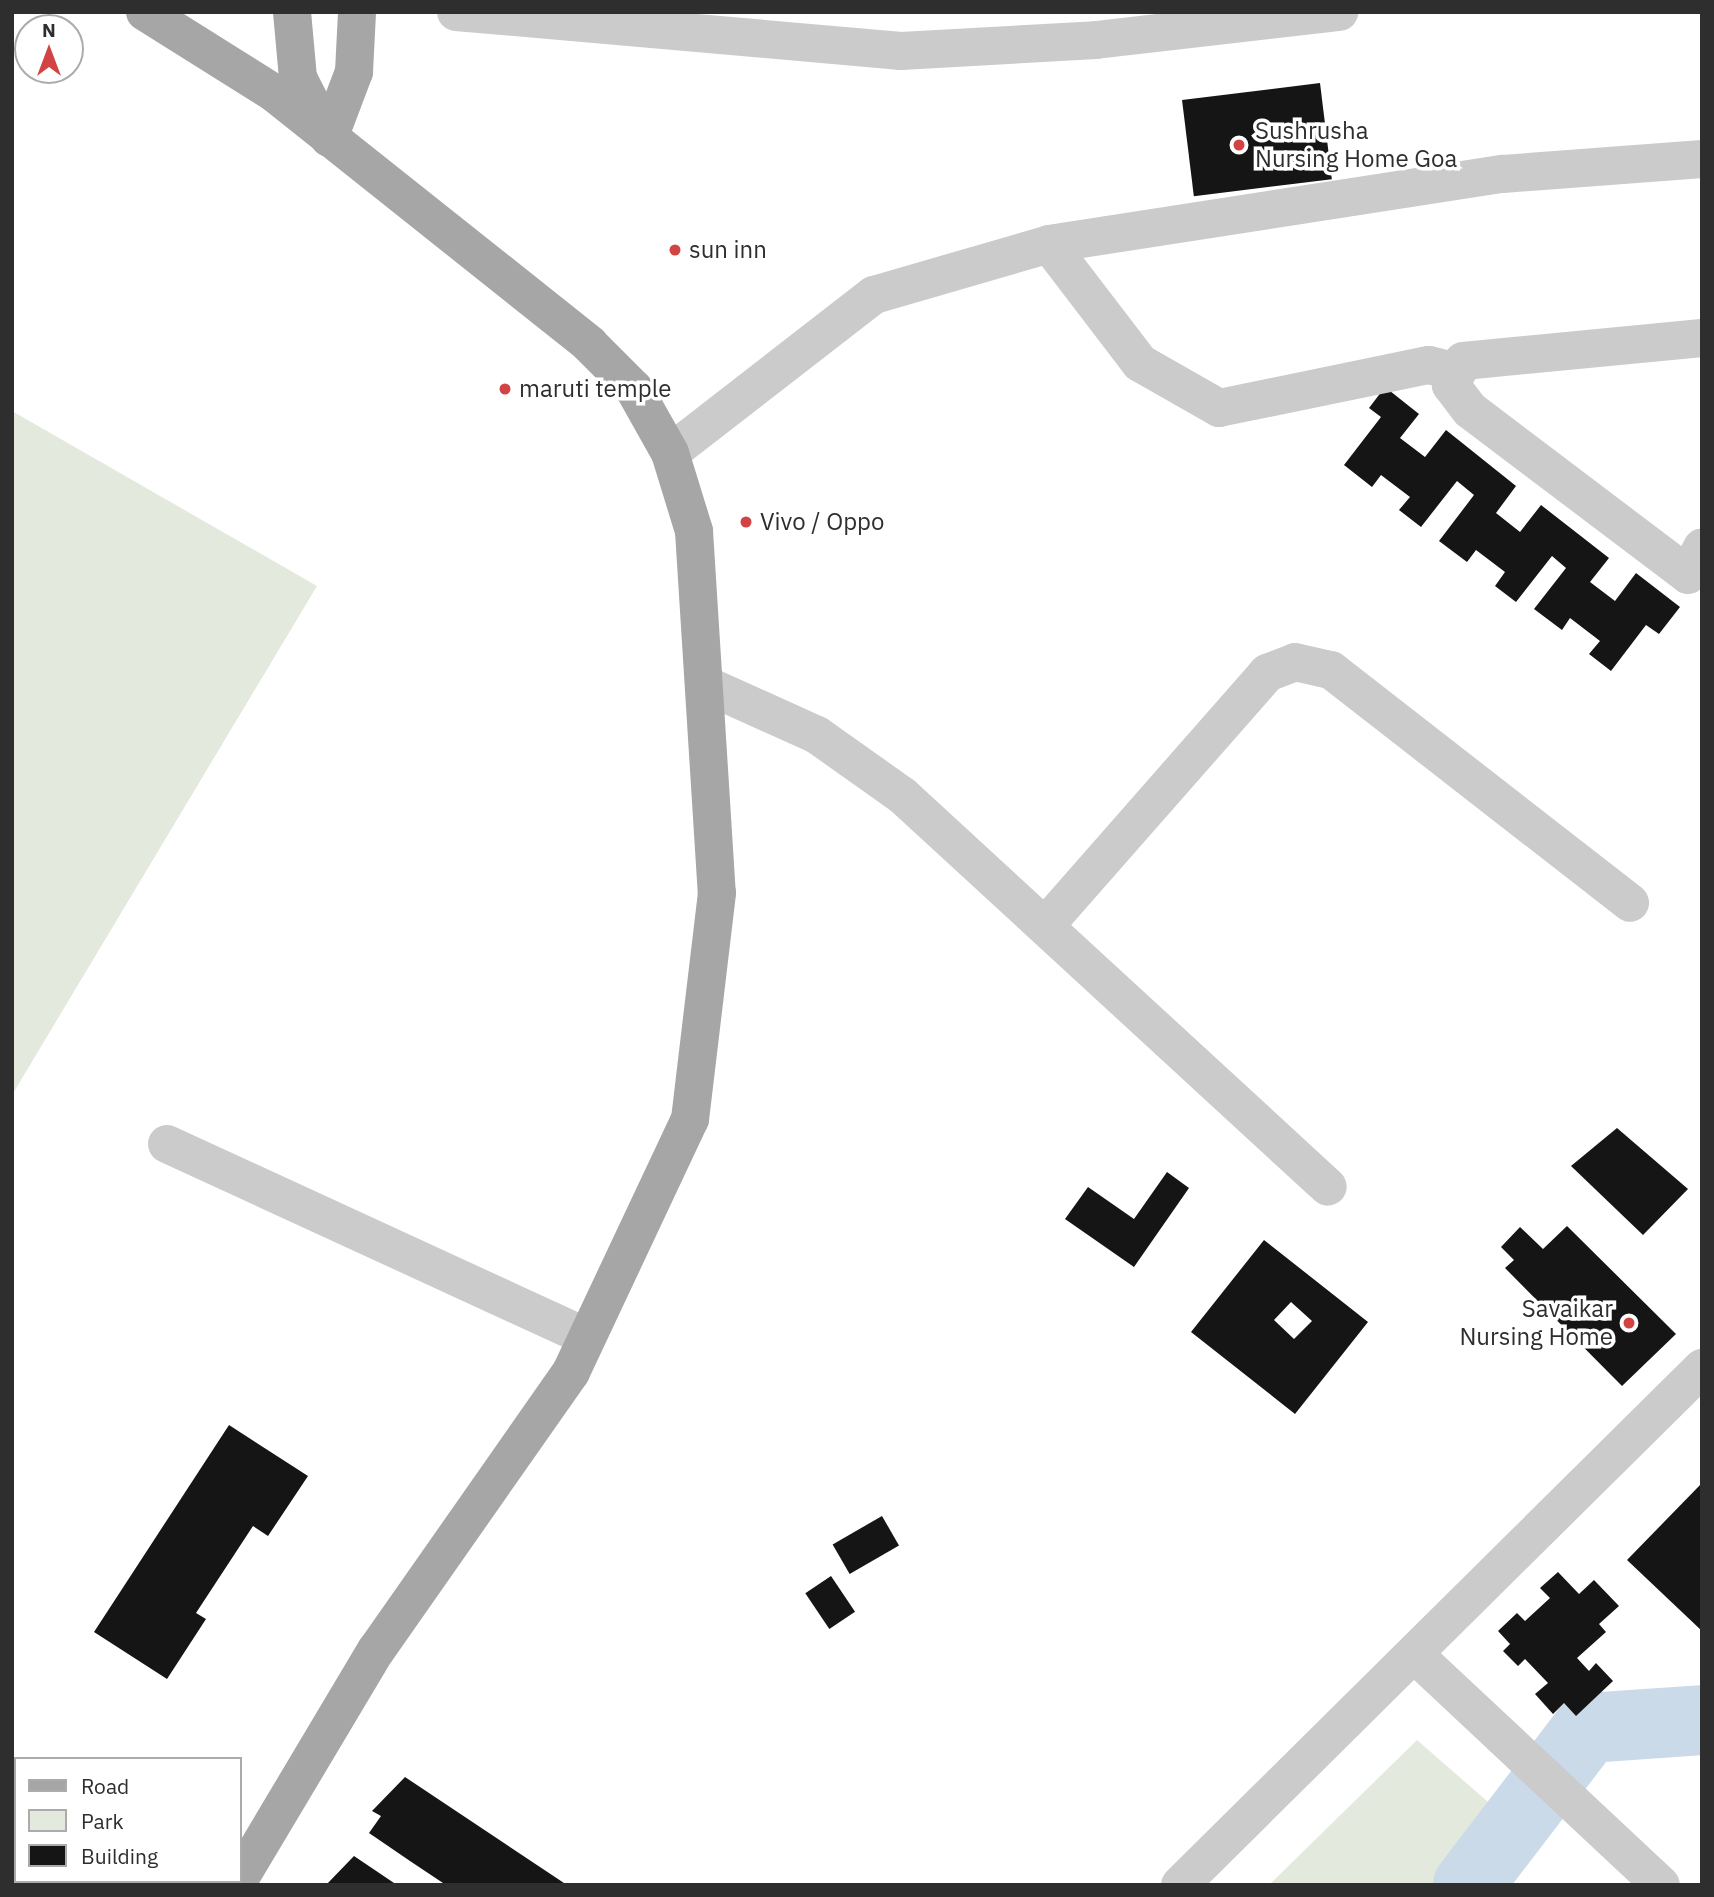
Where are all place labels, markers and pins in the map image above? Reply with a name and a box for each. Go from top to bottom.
place label: Sushrusha Nursing Home Goa [1255,117,1457,173]
marker: Sushrusha Nursing Home Goa [1229,135,1249,155]
place label: sun inn [689,236,767,264]
marker: sun inn [667,242,683,258]
place label: maruti temple [519,375,671,403]
marker: maruti temple [497,381,513,397]
place label: Vivo / Oppo [760,508,884,536]
marker: Vivo / Oppo [738,514,754,530]
place label: Savaikar Nursing Home [1459,1295,1613,1351]
marker: Savaikar Nursing Home [1619,1313,1639,1333]

